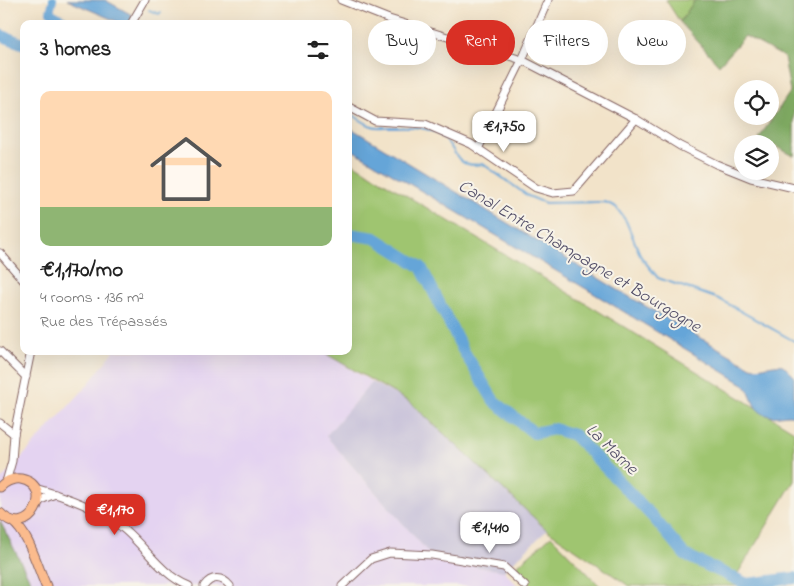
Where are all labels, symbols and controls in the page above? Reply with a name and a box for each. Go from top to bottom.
chip: Buy [368,20,436,65]
chip: Rent [446,20,515,65]
chip: Filters [525,20,608,65]
chip: New [618,20,686,65]
text: 3 homes [40,35,111,65]
icon: filters [304,36,332,64]
map controls [734,80,779,180]
button: locate [734,80,779,125]
pin: €1,750 [463,110,545,153]
text: €1,750 [483,115,525,139]
icon: home [141,124,231,214]
button: layers [734,135,779,180]
water label: Canal Entre Champagne et Bourgogne [453,174,706,341]
text: €1,170/mo [40,256,123,286]
text: 4 rooms · 136 m² [40,286,144,310]
text: Rue des Trépassés [40,310,168,334]
water label: La Marne [579,418,644,482]
pin: €1,170 [74,494,156,536]
text: €1,170 [96,498,134,522]
pin: €1,410 [449,512,531,554]
text: €1,410 [471,516,509,540]

